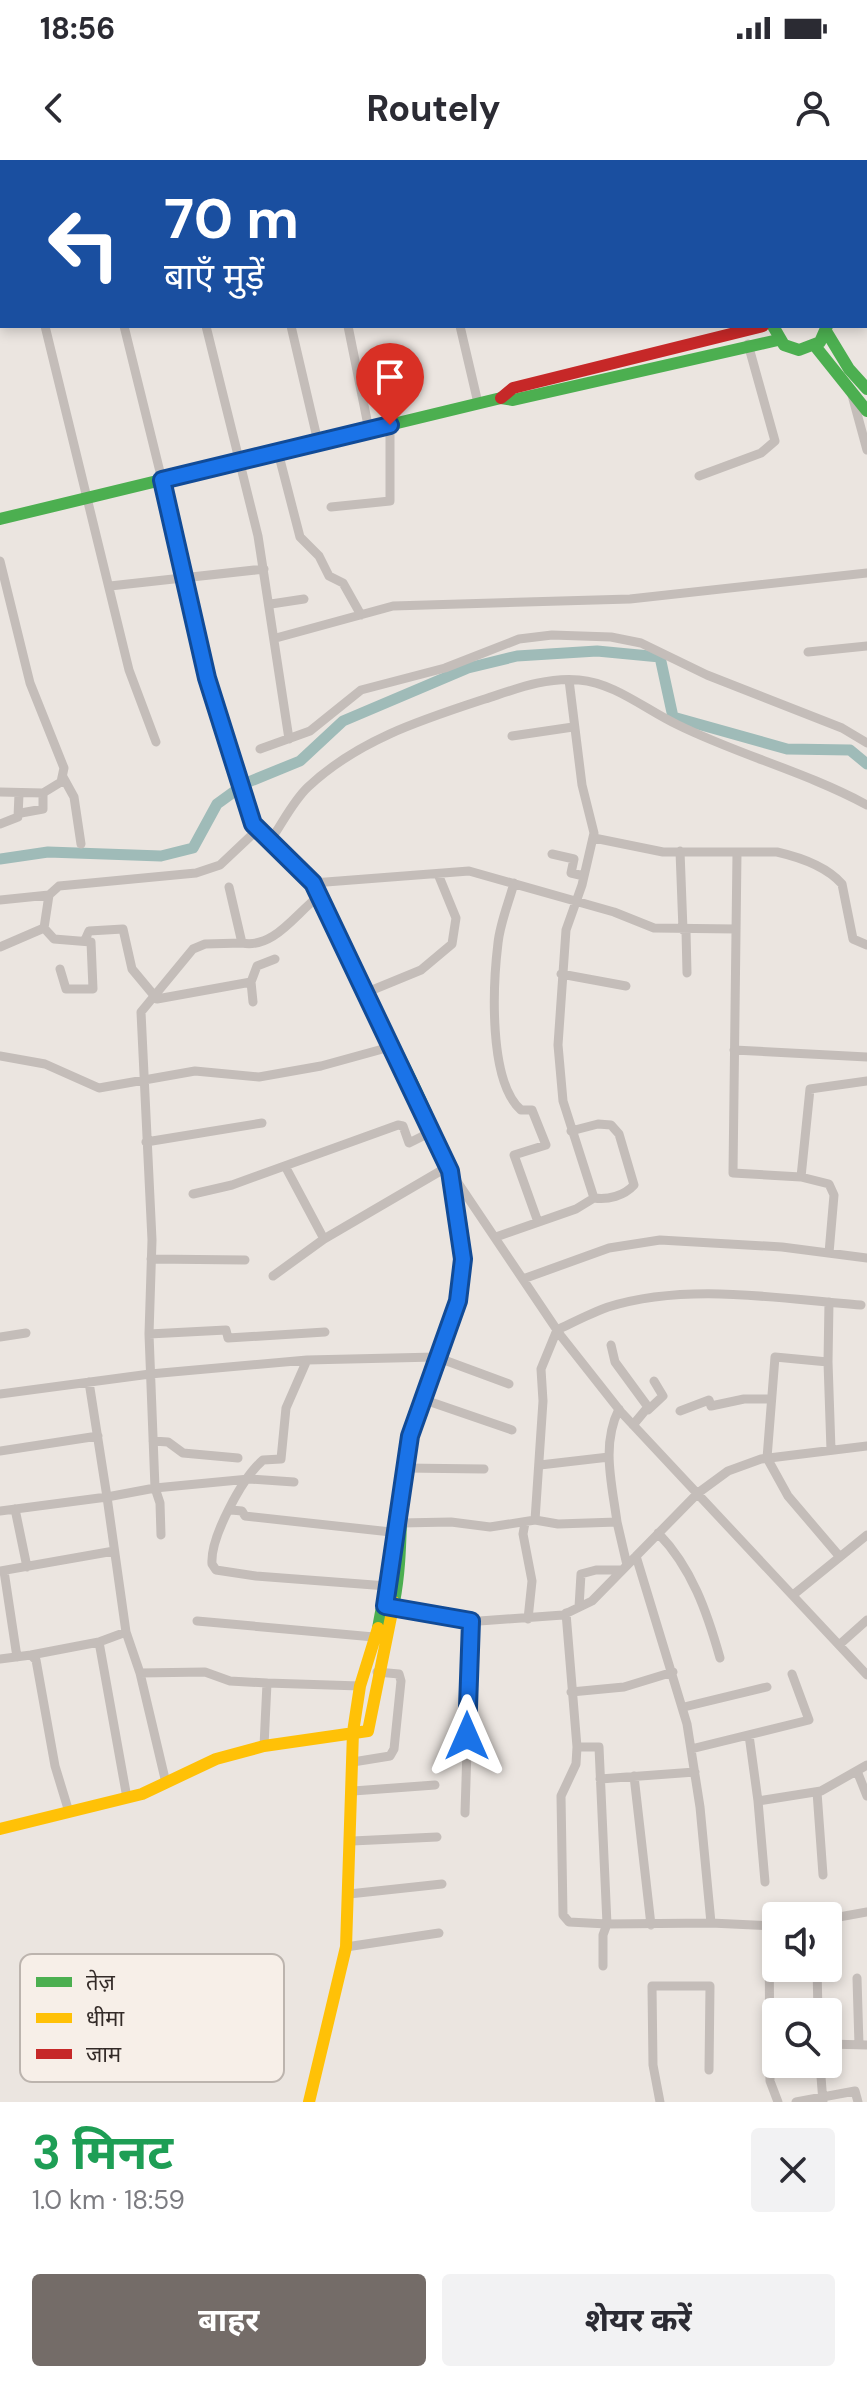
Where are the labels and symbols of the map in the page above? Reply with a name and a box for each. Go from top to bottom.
pin [356,343,424,425]
position arrow [425,1694,509,1778]
legend [20,1954,284,2082]
text: तेज़ [86,1968,116,1997]
text: धीमा [86,2004,124,2033]
text: जाम [86,2040,122,2069]

